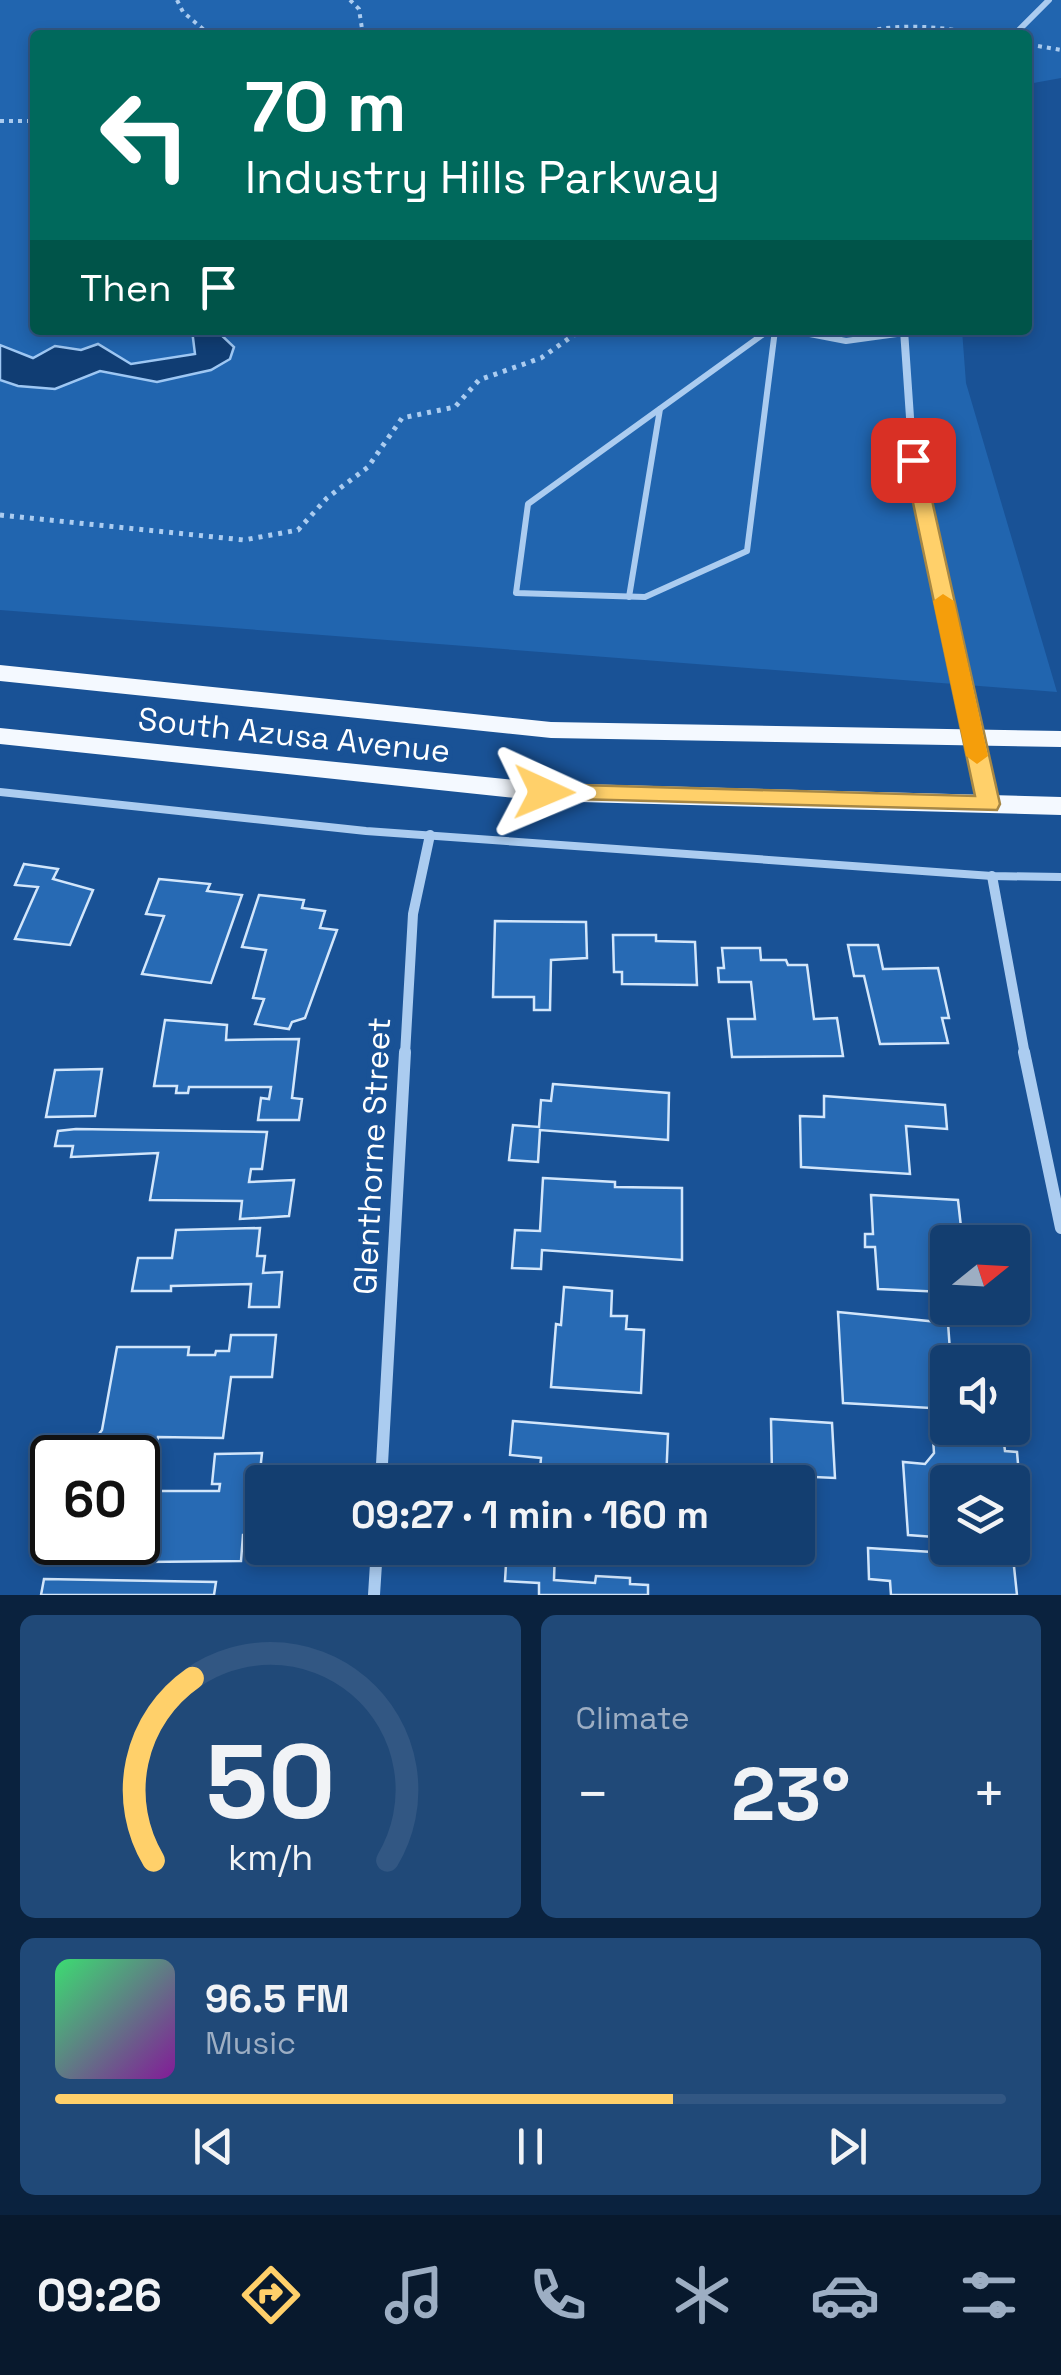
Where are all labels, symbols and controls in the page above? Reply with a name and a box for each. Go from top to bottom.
text: 70 m [245,62,406,151]
icon: left [80,70,210,200]
text: Industry Hills Parkway [245,149,720,206]
icon: arrive [191,260,246,315]
text: Then [80,264,171,312]
pin [871,418,956,503]
icon: arrive [886,433,941,488]
street label: South Azusa Avenue [136,699,452,771]
position arrow [492,740,596,844]
street label: Glenthorne Street [345,1016,399,1296]
north arrow [930,1225,1030,1325]
map controls [930,1225,1030,1565]
button: sound [930,1345,1030,1445]
speed limit sign: 60 [30,1435,160,1565]
button: layers [930,1465,1030,1565]
text: 09:27 · 1 min · 160 m [351,1491,709,1539]
text: Climate [576,1698,690,1738]
text: 50 [205,1716,335,1848]
text: 23° [731,1746,851,1842]
text: − [576,1759,610,1829]
text: + [972,1759,1006,1829]
text: km/h [228,1835,313,1880]
text: 96.5 FM [205,1975,349,2023]
text: Music [205,2023,296,2063]
icon: previous [186,2119,241,2174]
icon: pause [503,2119,558,2174]
icon: next [820,2119,875,2174]
icon: directions [236,2260,306,2330]
icon: music [379,2260,449,2330]
icon: phone [523,2260,593,2330]
icon: climate [667,2260,737,2330]
icon: car [810,2260,880,2330]
icon: filters [954,2260,1024,2330]
text: 09:26 [37,2267,162,2324]

